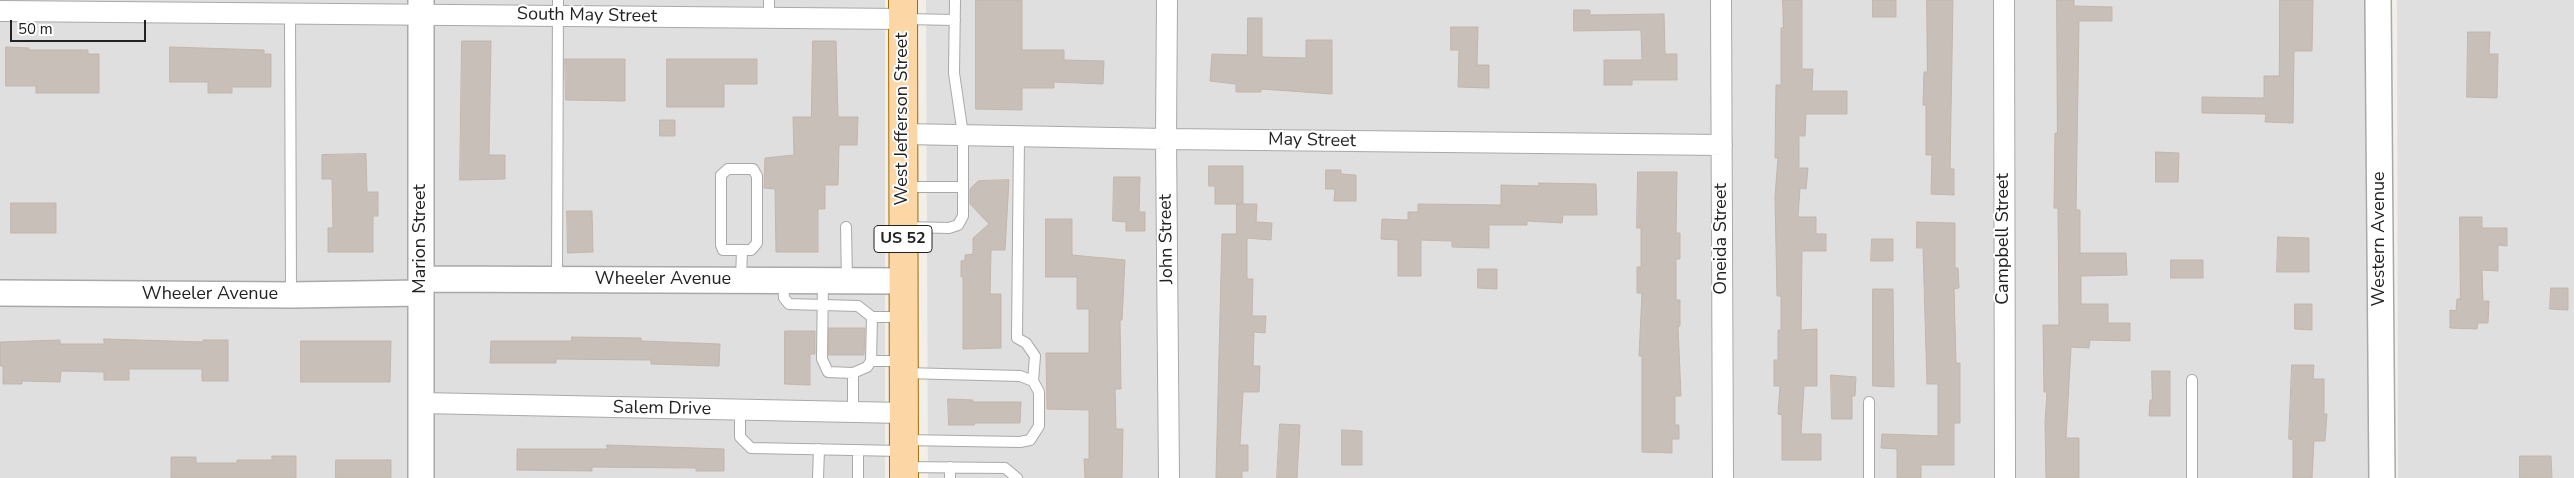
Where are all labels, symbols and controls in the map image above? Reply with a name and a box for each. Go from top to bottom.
street label: South May Street [517,4,657,28]
scale bar [12,10,149,42]
text: 50 m [18,19,53,39]
street label: West Jefferson Street [892,32,914,206]
street label: May Street [1268,129,1356,153]
street label: Western Avenue [2369,171,2391,307]
street label: Campbell Street [1993,173,2015,305]
street label: Oneida Street [1711,183,1733,295]
street label: Marion Street [410,184,432,294]
street label: John Street [1155,194,1179,284]
road number: US 52 [874,225,932,252]
street label: Wheeler Avenue [595,269,731,291]
street label: Wheeler Avenue [142,284,278,306]
street label: Salem Drive [613,397,711,421]

